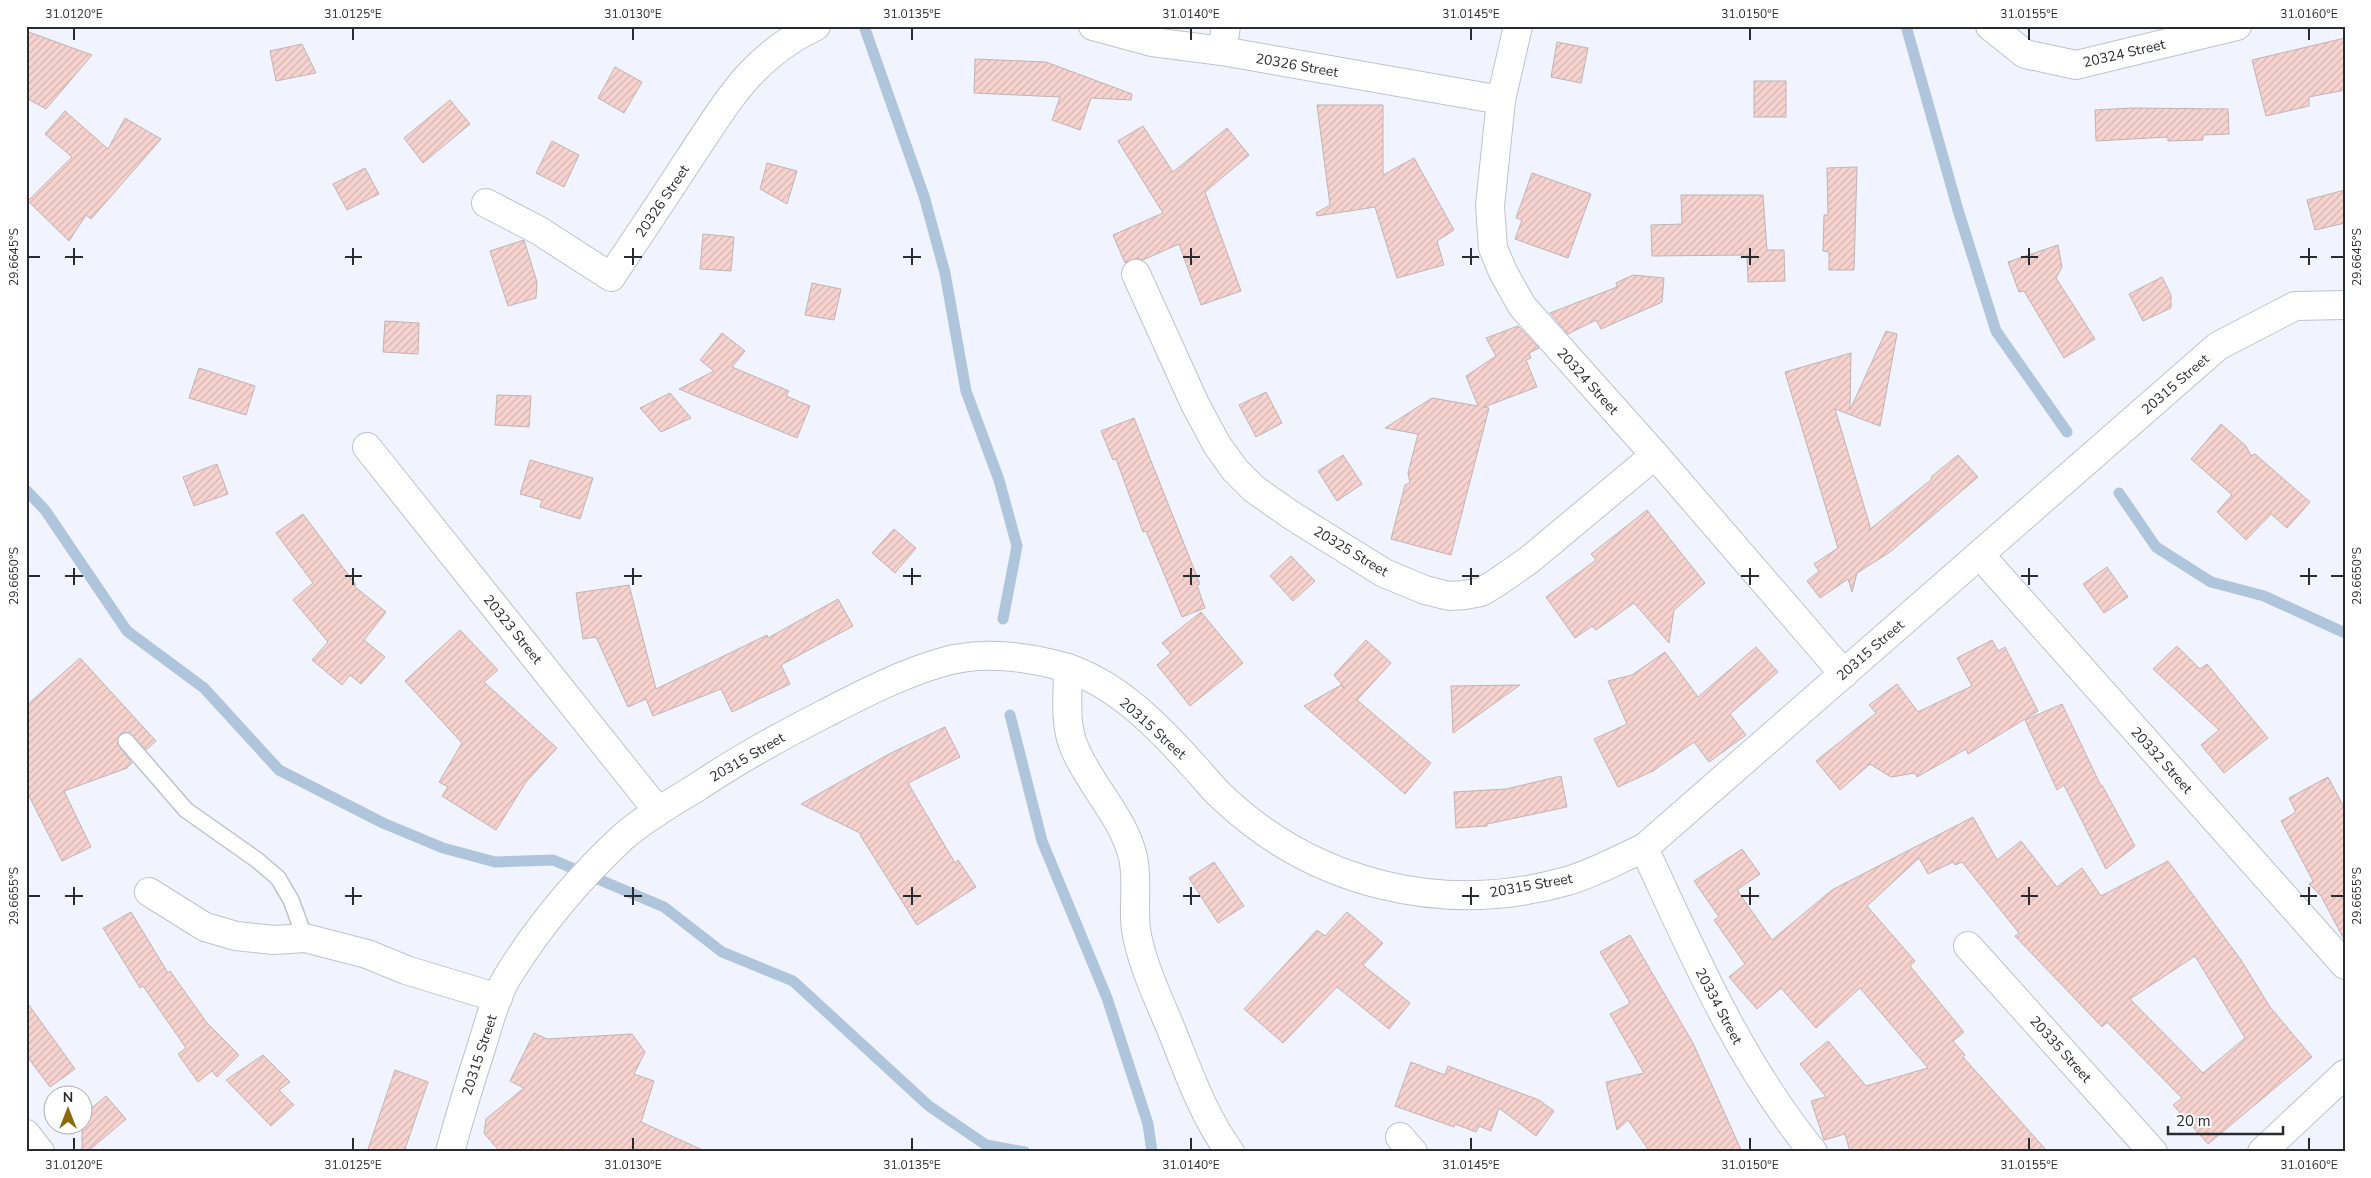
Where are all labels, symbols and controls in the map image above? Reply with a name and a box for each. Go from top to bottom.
text: 31.0120°E [45,6,103,22]
text: 31.0125°E [324,6,382,22]
text: 31.0130°E [604,6,662,22]
text: 31.0135°E [883,6,941,22]
text: 31.0140°E [1162,6,1220,22]
text: 31.0145°E [1442,6,1500,22]
text: 31.0150°E [1721,6,1779,22]
text: 31.0155°E [2000,6,2058,22]
text: 31.0160°E [2280,6,2338,22]
street label: 20324 Street [2081,35,2167,72]
street label: 20326 Street [1254,49,1340,82]
street label: 20326 Street [631,161,694,241]
text: 29.6645°S [6,228,22,286]
text: 29.6645°S [2349,228,2365,286]
street label: 20324 Street [1553,344,1623,419]
street label: 20315 Street [2137,350,2213,419]
street label: 20325 Street [1310,522,1392,581]
text: 29.6650°S [6,547,22,605]
text: 29.6650°S [2349,547,2365,605]
street label: 20323 Street [479,591,546,668]
street label: 20315 Street [1832,616,1908,685]
street label: 20315 Street [1115,693,1190,764]
street label: 20332 Street [2127,723,2197,798]
street label: 20315 Street [706,728,788,787]
text: 29.6655°S [6,867,22,925]
text: 29.6655°S [2349,867,2365,925]
street label: 20315 Street [1488,869,1574,902]
street label: 20334 Street [1691,965,1747,1048]
street label: 20315 Street [457,1012,501,1098]
street label: 20335 Street [2026,1012,2096,1087]
north arrow [42,1086,92,1136]
text: N [63,1088,73,1107]
scale bar [2168,1103,2284,1135]
text: 20 m [2176,1111,2211,1131]
text: 31.0120°E [45,1157,103,1173]
text: 31.0125°E [324,1157,382,1173]
text: 31.0130°E [604,1157,662,1173]
text: 31.0135°E [883,1157,941,1173]
text: 31.0140°E [1162,1157,1220,1173]
text: 31.0145°E [1442,1157,1500,1173]
text: 31.0150°E [1721,1157,1779,1173]
text: 31.0155°E [2000,1157,2058,1173]
text: 31.0160°E [2280,1157,2338,1173]

